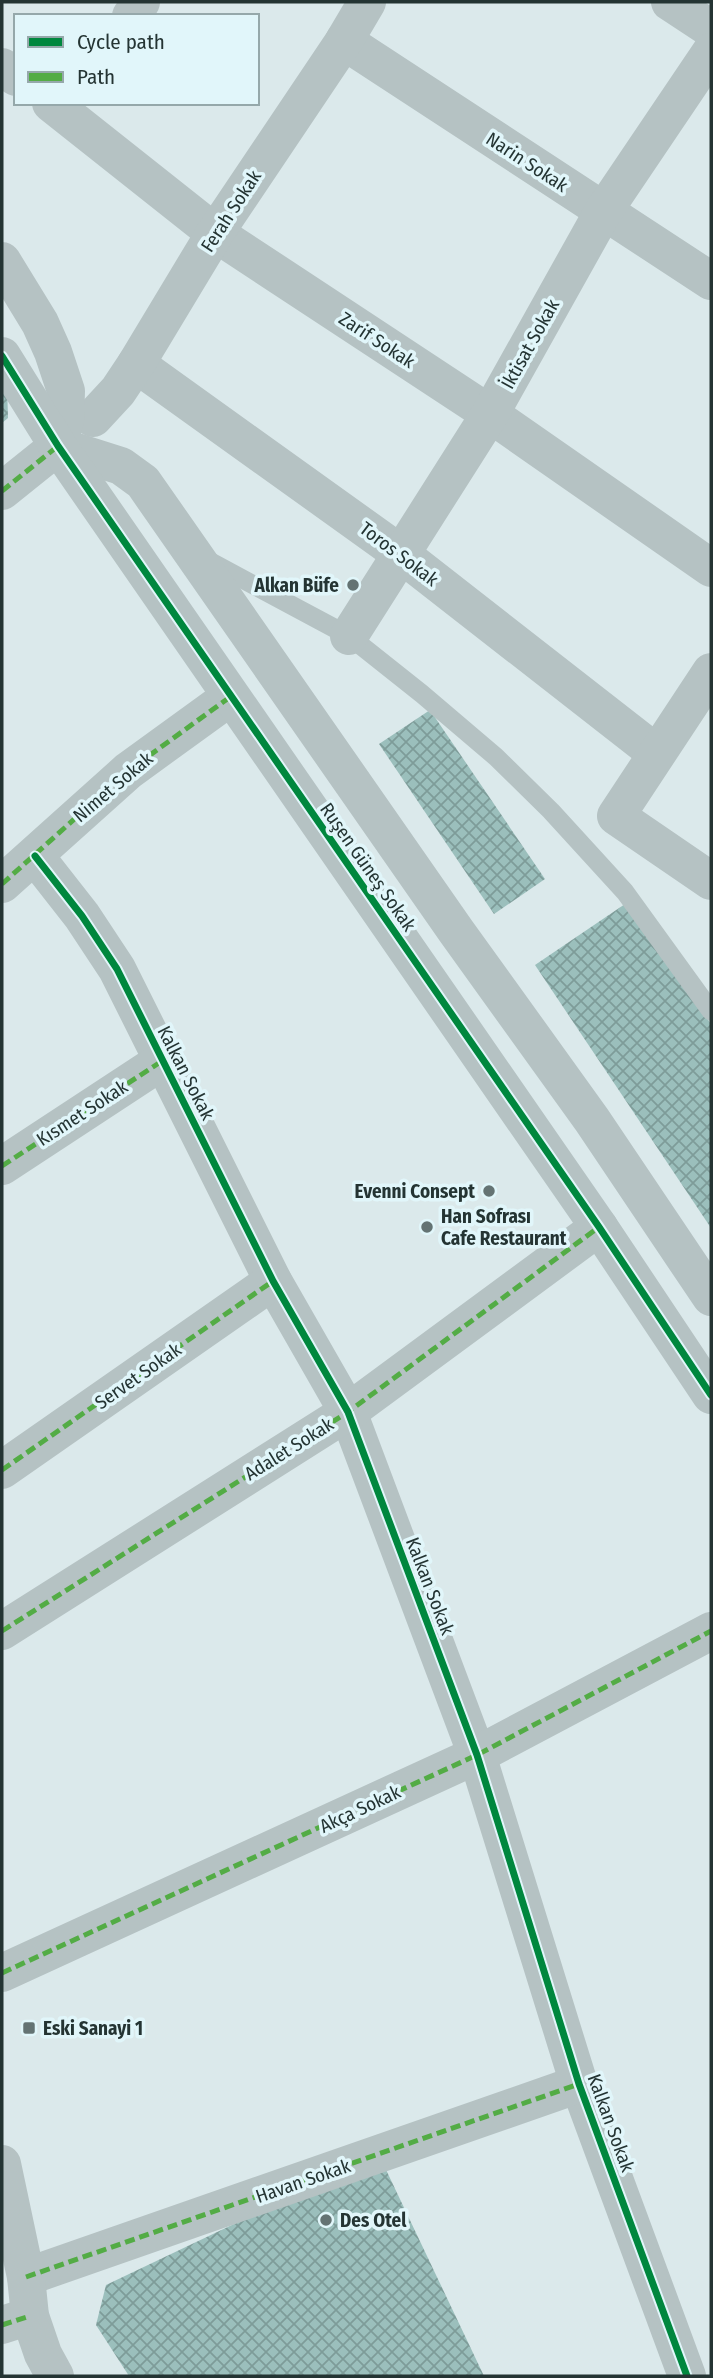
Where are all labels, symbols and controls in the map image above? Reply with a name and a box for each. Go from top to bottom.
legend [14,14,259,105]
text: Cycle path [77,29,165,55]
text: Path [77,64,115,90]
street label: Narin Sokak [482,127,572,197]
street label: Ferah Sokak [196,166,266,256]
street label: İktisat Sokak [496,295,564,393]
street label: Zarif Sokak [335,307,419,373]
street label: Toros Sokak [355,517,443,591]
place label: Alkan Büfe [254,574,339,597]
marker: Alkan Büfe [345,577,361,593]
street label: Nimet Sokak [68,747,158,827]
street label: Ruşen Güneş Sokak [315,798,421,936]
street label: Kalkan Sokak [152,1022,220,1124]
street label: Kısmet Sokak [32,1075,132,1151]
place label: Evenni Consept [355,1180,475,1203]
marker: Evenni Consept [481,1183,497,1199]
place label: Han Sofrası Cafe Restaurant [441,1205,567,1250]
marker: Han Sofrası Cafe Restaurant [419,1219,435,1235]
street label: Servet Sokak [90,1338,186,1414]
street label: Adalet Sokak [240,1413,338,1485]
street label: Kalkan Sokak [401,1534,459,1638]
street label: Akça Sokak [316,1780,404,1838]
place label: Eski Sanayi 1 [43,2017,143,2040]
marker: Eski Sanayi 1 [21,2020,37,2036]
street label: Kalkan Sokak [583,2071,639,2175]
street label: Havan Sokak [253,2154,354,2208]
place label: Des Otel [340,2209,407,2232]
marker: Des Otel [318,2212,334,2228]

